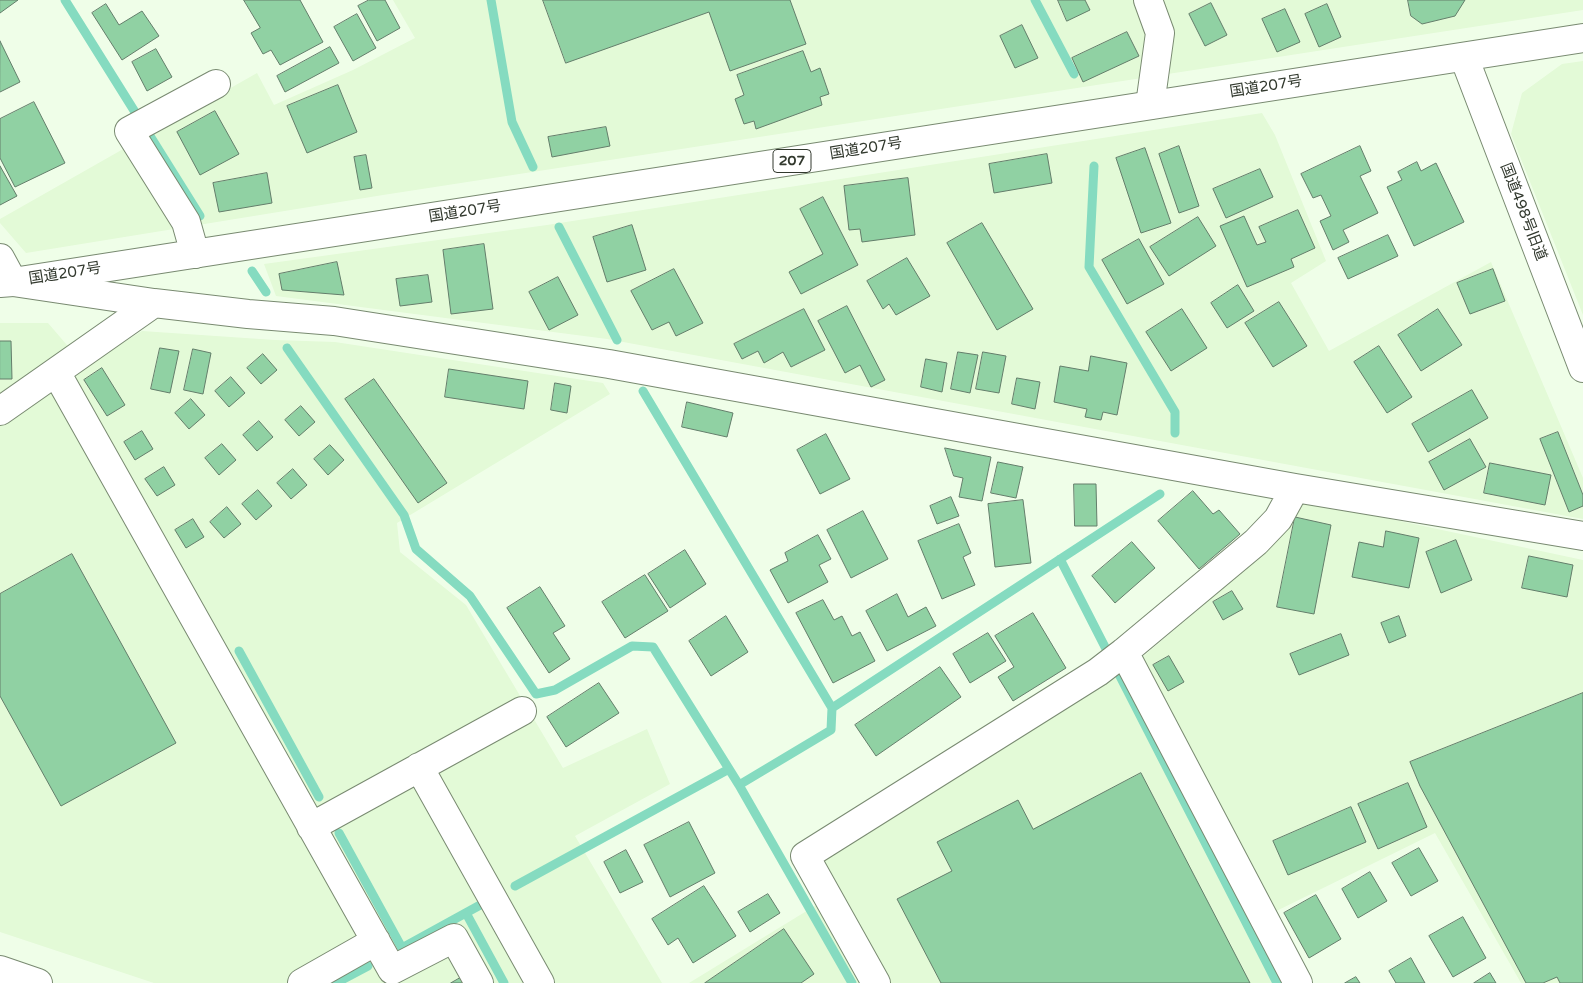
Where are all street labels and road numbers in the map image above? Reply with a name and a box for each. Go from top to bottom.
street label: 国道207号 [1228,72,1304,102]
street label: 国道207号 [828,134,904,164]
road number: 207 [773,150,811,172]
street label: 国道498号旧道 [1496,161,1550,263]
street label: 国道207号 [427,197,503,227]
street label: 国道207号 [27,259,103,289]

